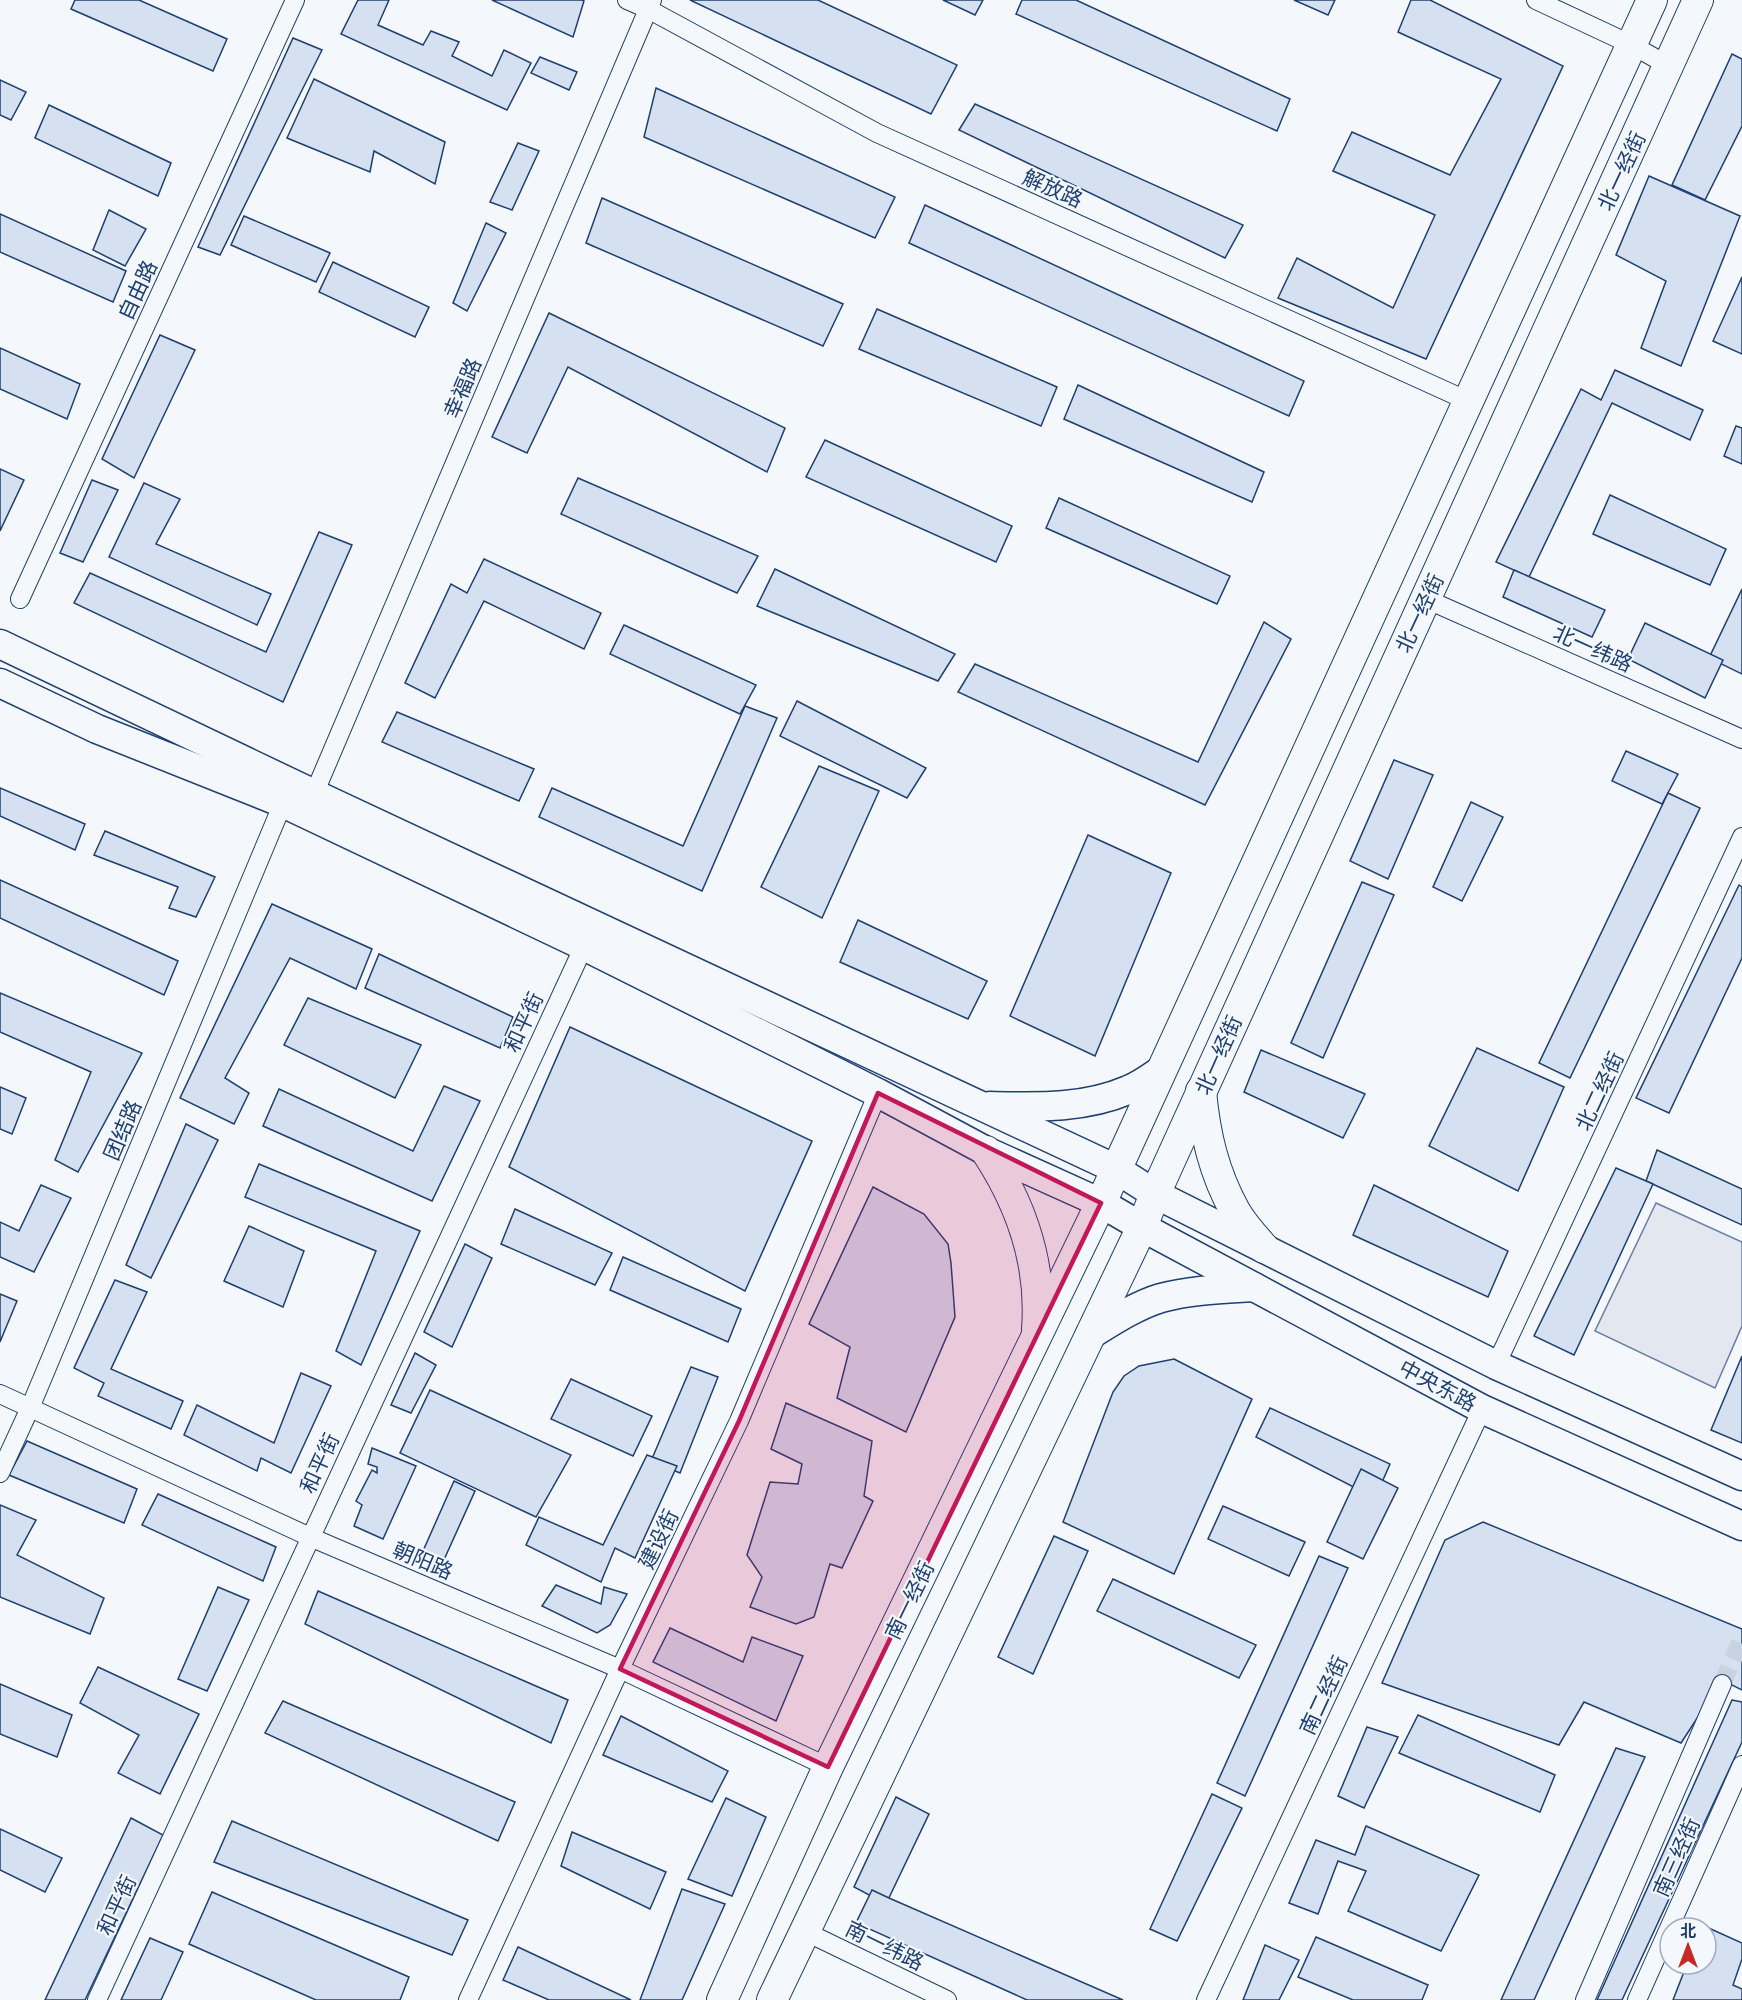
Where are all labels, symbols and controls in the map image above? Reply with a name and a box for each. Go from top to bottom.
street label: 北一经街 [1591,127,1651,215]
street label: 解放路 [1019,162,1087,214]
street label: 自由路 [111,256,163,324]
street label: 幸福路 [437,354,487,422]
street label: 北一经街 [1389,569,1449,657]
street label: 北一纬路 [1549,618,1637,678]
street label: 和平街 [497,988,549,1056]
street label: 北一经街 [1188,1011,1248,1099]
street label: 北二经街 [1569,1047,1629,1135]
street label: 团结路 [97,1096,147,1164]
street label: 中央东路 [1394,1353,1482,1417]
street label: 和平街 [293,1429,345,1497]
street label: 建设街 [632,1505,684,1573]
street label: 朝阳路 [389,1535,457,1585]
street label: 南一经街 [878,1556,940,1644]
street label: 南二经街 [1293,1651,1353,1739]
street label: 南三经街 [1646,1813,1706,1901]
street label: 和平街 [90,1871,142,1939]
street label: 南一纬路 [841,1914,929,1976]
north arrow [1658,1916,1718,1976]
text: 北 [1680,1921,1696,1941]

